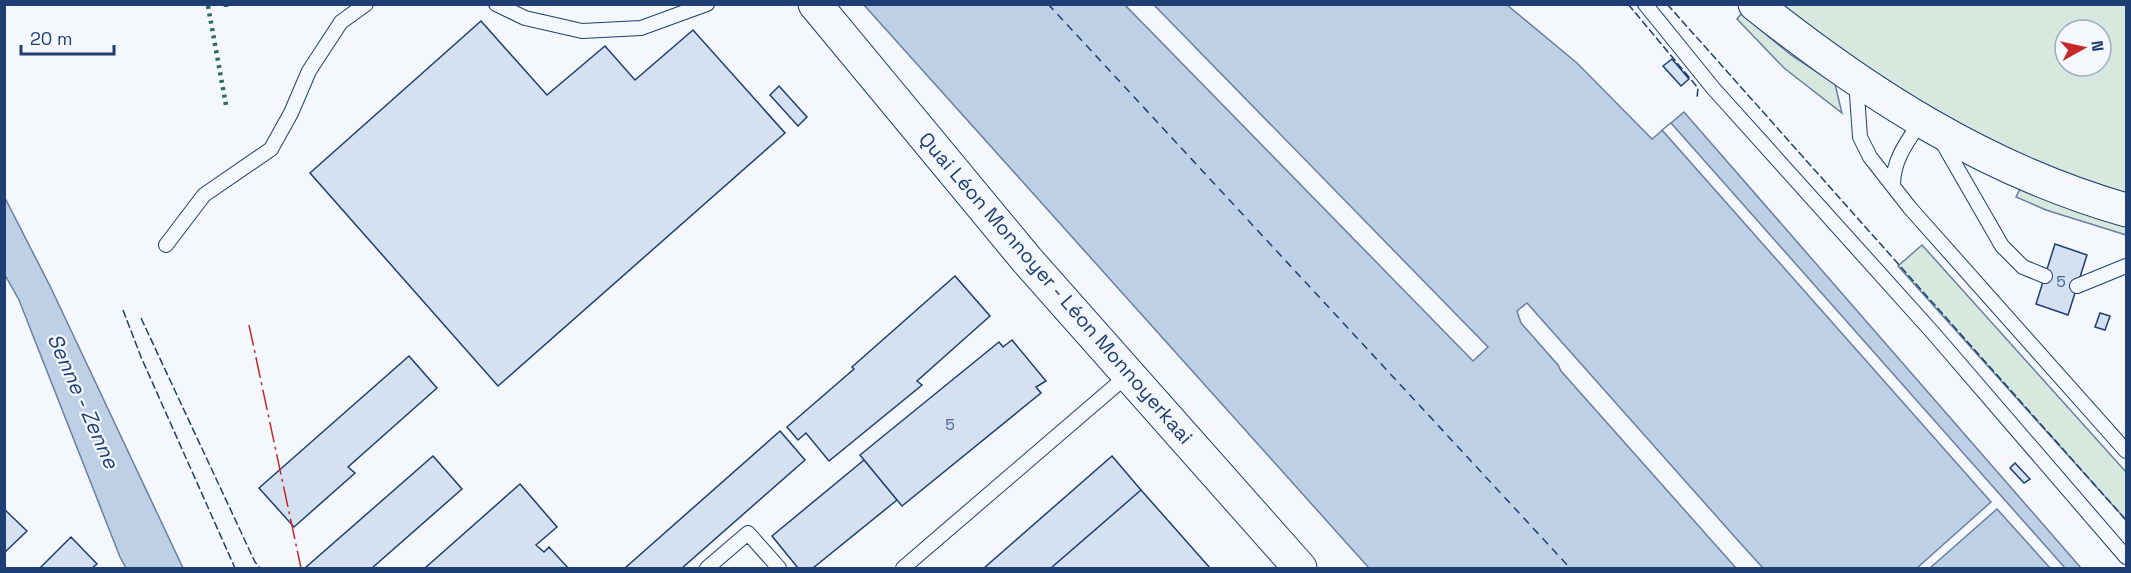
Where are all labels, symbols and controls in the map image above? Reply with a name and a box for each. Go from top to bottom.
scale bar [21,18,114,56]
north arrow [2053,18,2113,78]
text: 20 m [30,27,73,50]
text: N [2086,39,2109,53]
street label: Quai Léon Monnoyer - Léon Monnoyerkaai [913,127,1199,449]
house number: 5 [2056,271,2066,292]
water label: Senne - Zenne [42,329,126,474]
house number: 5 [945,414,955,435]

